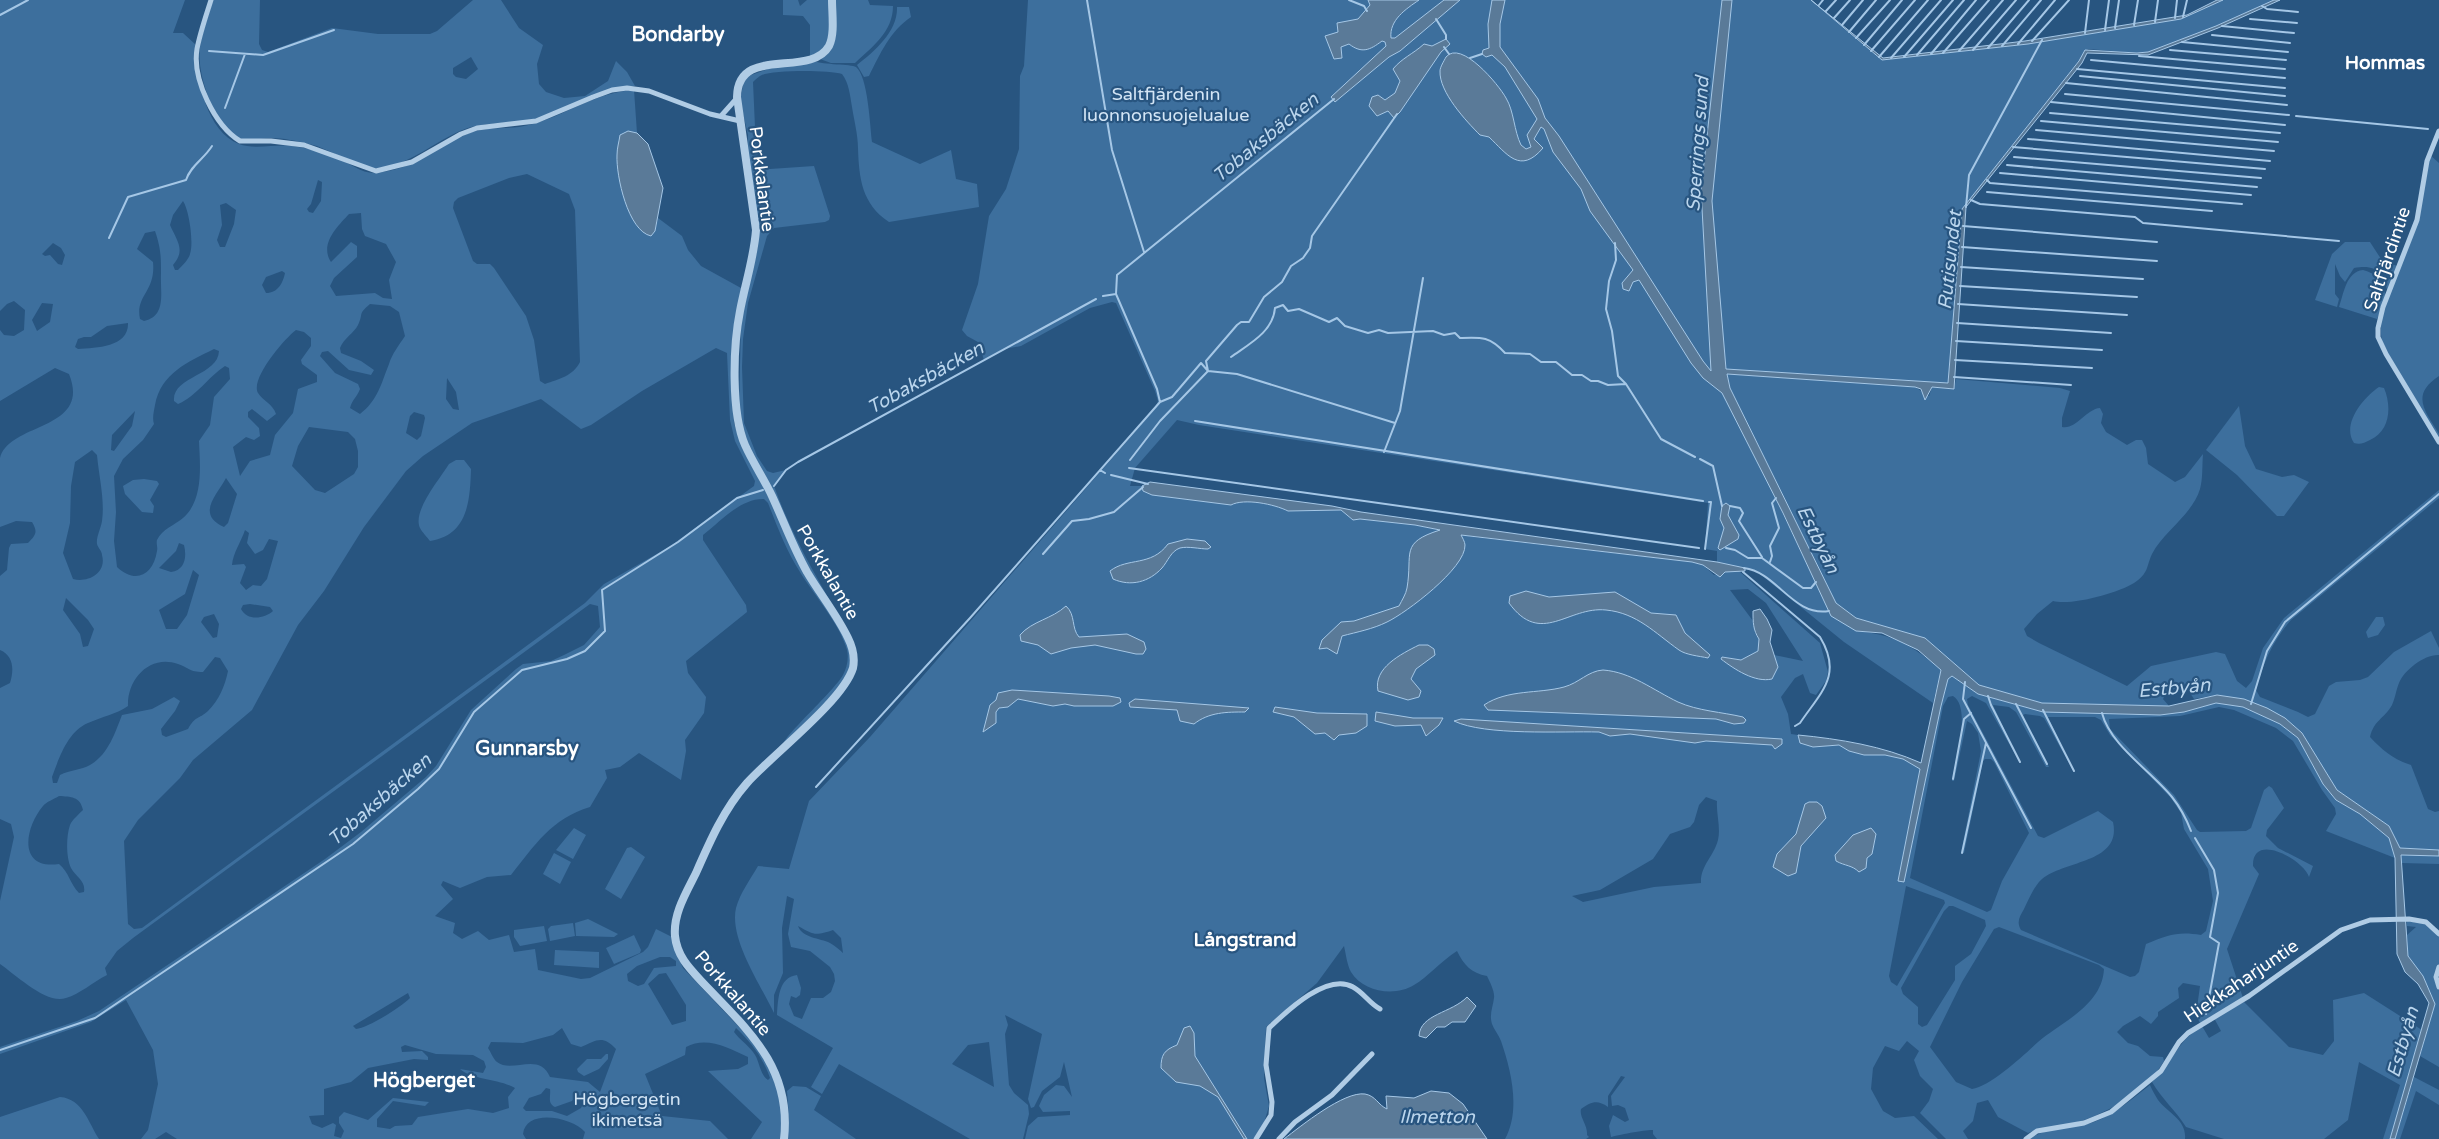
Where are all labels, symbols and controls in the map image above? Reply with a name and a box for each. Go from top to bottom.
district label: Bondarby [632,23,725,47]
district label: Hommas [2345,52,2425,74]
water label: Sperrings sund [1682,74,1714,212]
park label: Saltfjärdenin luonnonsuojelualue [1083,83,1249,126]
water label: Tobaksbäcken [1208,88,1323,187]
street label: Porkkalantie [745,125,779,233]
street label: Saltfjärdintie [2359,204,2415,314]
water label: Rutisundet [1934,207,1966,311]
water label: Tobaksbäcken [864,337,988,419]
water label: Estbyån [1792,502,1844,577]
street label: Porkkalantie [792,521,864,623]
water label: Estbyån [2137,674,2212,702]
district label: Gunnarsby [475,737,579,761]
water label: Tobaksbäcken [324,749,436,850]
district label: Långstrand [1194,929,1297,952]
street label: Hiekkaharjuntie [2180,935,2302,1027]
street label: Porkkalantie [690,946,776,1040]
water label: Estbyån [2382,1004,2424,1080]
district label: Högberget [373,1069,476,1093]
park label: Högbergetin ikimetsä [573,1088,681,1131]
water label: Ilmetton [1399,1106,1475,1128]

